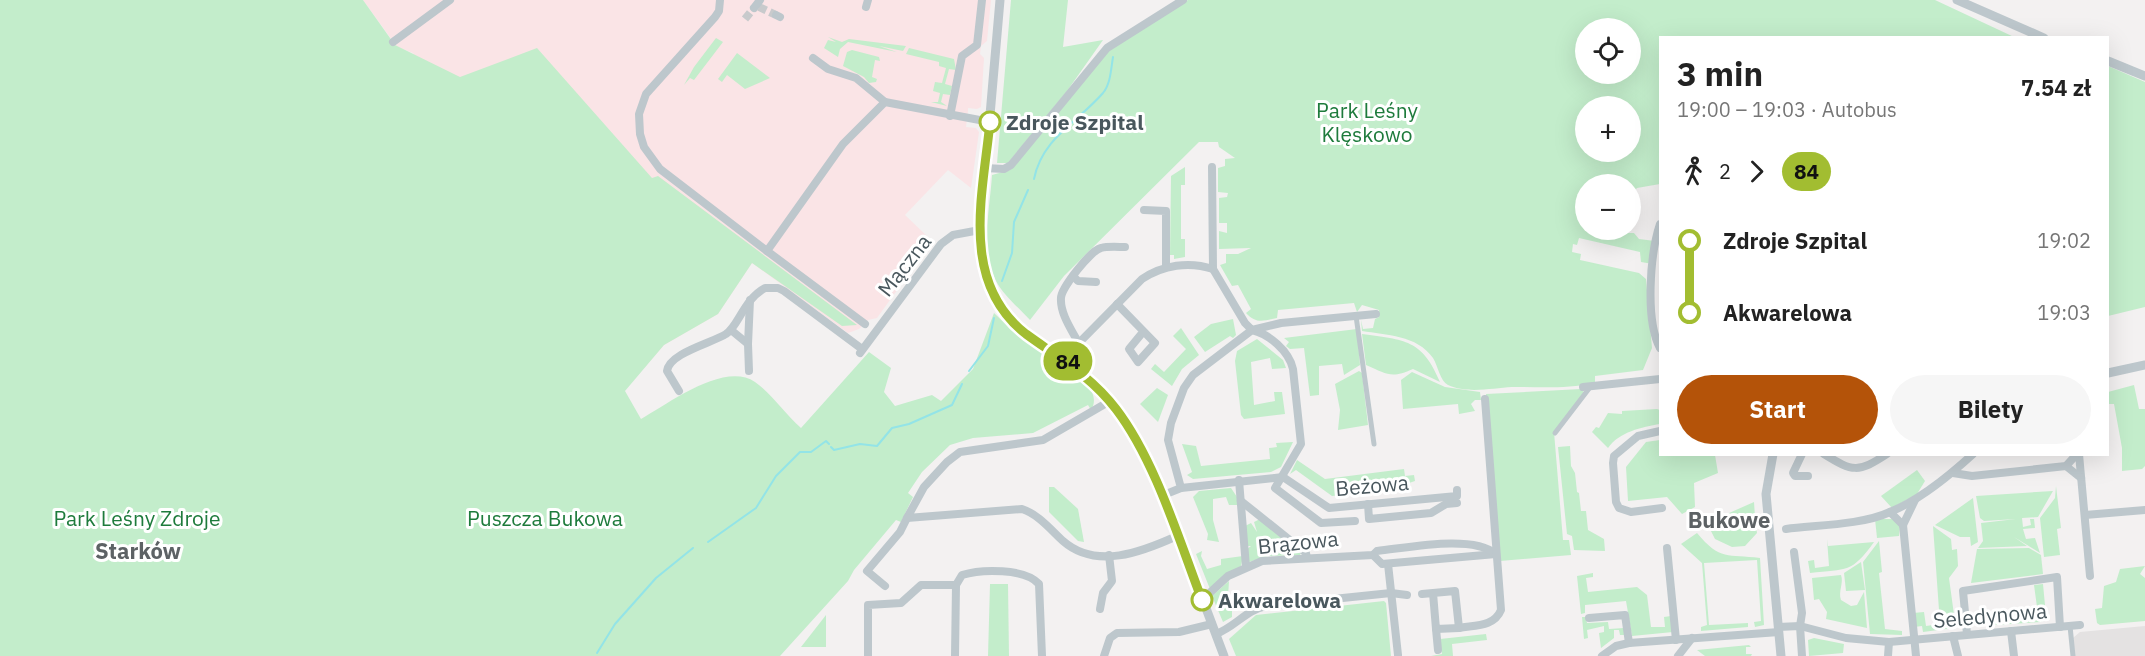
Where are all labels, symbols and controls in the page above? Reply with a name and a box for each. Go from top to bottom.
map controls [1575,18,1641,240]
button: locate [1575,18,1641,84]
text: 3 min [1677,52,1763,95]
text: 7.54 zł [2021,73,2091,102]
park label: Park Leśny Klęskowo [1316,96,1418,148]
button: + [1575,96,1641,162]
text: 19:00 – 19:03 · Autobus [1677,96,1897,123]
place label: Zdroje Szpital [1006,108,1144,136]
marker: Zdroje Szpital [979,111,1001,133]
icon: walk [1677,155,1710,188]
icon: forward [1740,155,1773,188]
text: 84 [1794,157,1819,185]
text: 2 [1719,158,1731,185]
button: − [1575,174,1641,240]
text: Zdroje Szpital [1723,226,1867,255]
text: 19:02 [2037,227,2091,254]
street label: Mączna [871,228,937,302]
text: Akwarelowa [1723,298,1852,327]
text: 19:03 [2037,299,2091,326]
line badge: 84 [1041,342,1095,380]
text: 84 [1055,347,1081,375]
button: Start [1677,375,1878,444]
button: Bilety [1890,375,2091,444]
street label: Beżowa [1334,468,1410,502]
park label: Park Leśny Zdroje [53,504,221,532]
park label: Puszcza Bukowa [467,504,623,532]
district label: Bukowe [1688,505,1770,534]
street label: Brązowa [1256,524,1340,560]
district label: Starków [95,536,182,565]
place label: Akwarelowa [1218,586,1341,614]
marker: Akwarelowa [1191,589,1213,611]
street label: Seledynowa [1932,596,2048,634]

